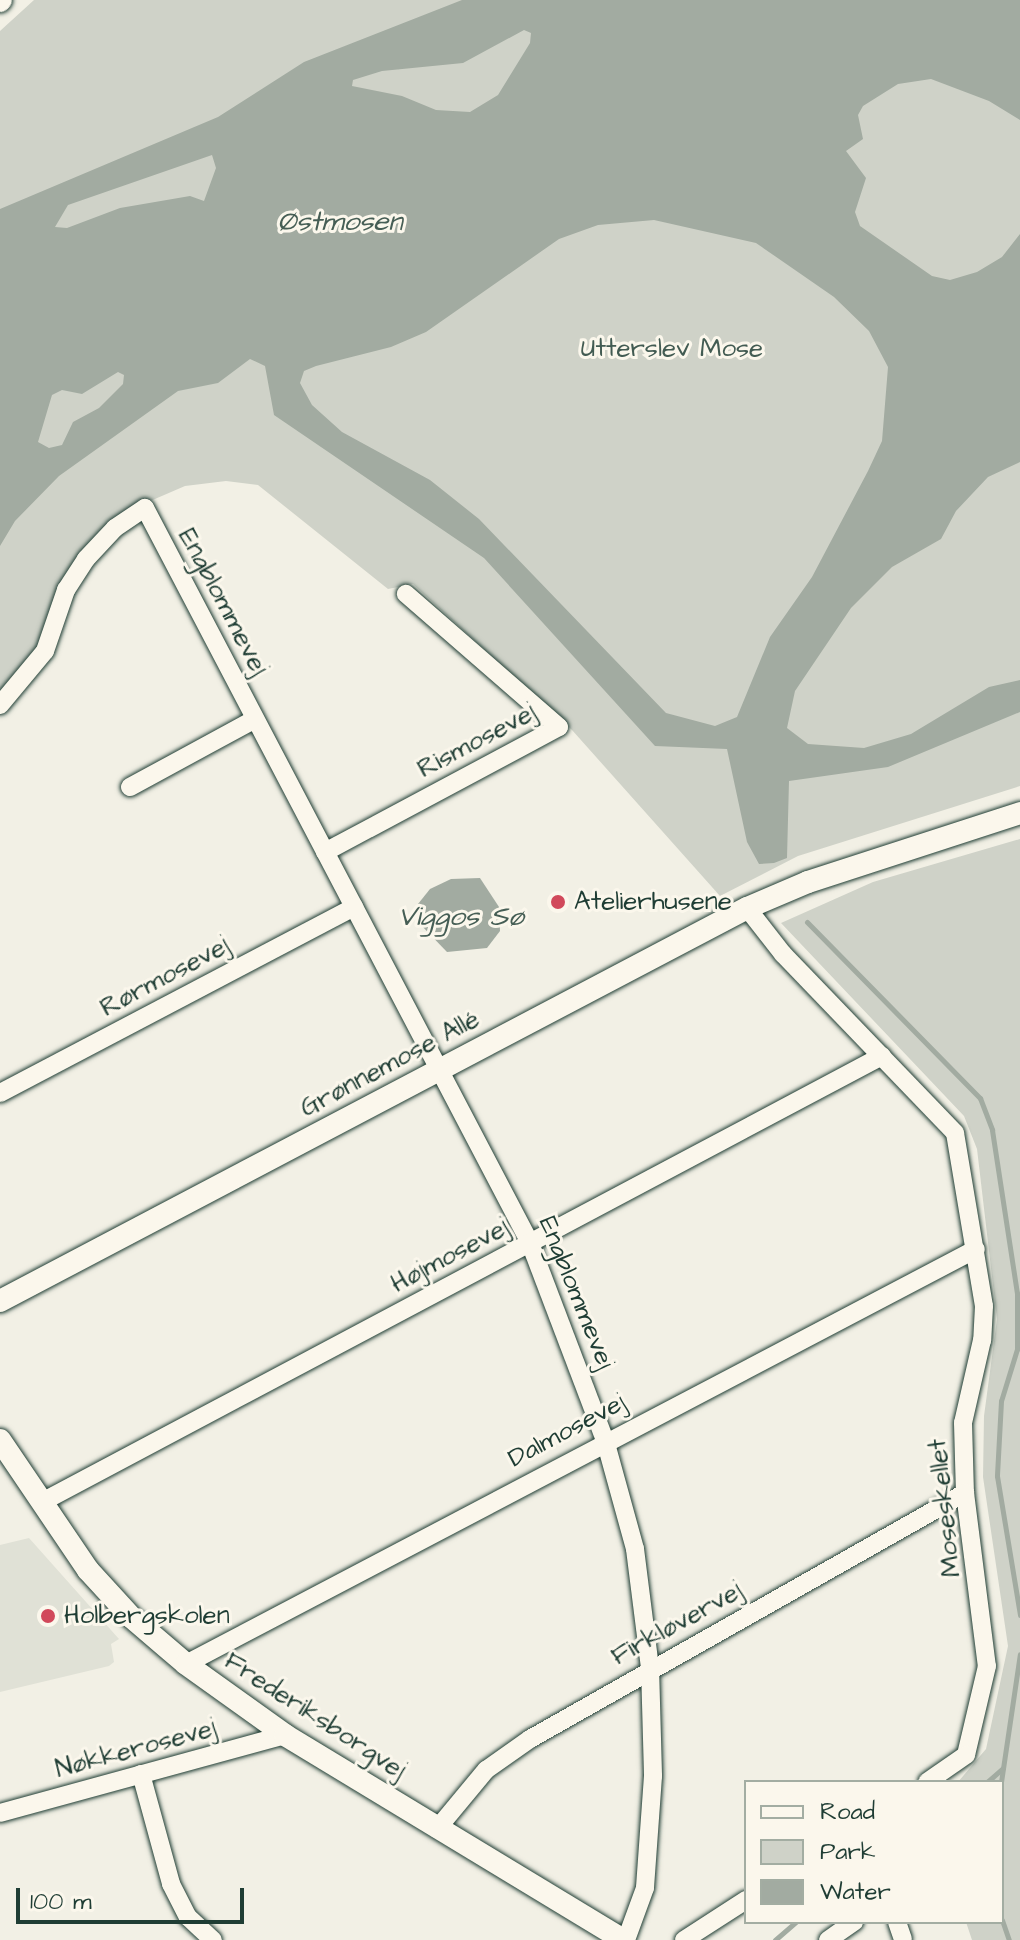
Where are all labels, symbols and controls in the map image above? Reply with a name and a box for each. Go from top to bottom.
water label: Østmosen [278,205,402,239]
park label: Utterslev Mose [581,333,763,365]
street label: Engblommevej [171,523,275,681]
street label: Rismosevej [412,697,542,785]
place label: Atelierhusene [574,886,732,918]
marker: Atelierhusene [549,893,567,911]
water label: Viggos Sø [398,900,524,934]
street label: Rørmosevej [95,930,235,1024]
street label: Grønnemose Allé [295,1004,485,1124]
street label: Højmosevej [386,1212,514,1300]
street label: Engblommevej [531,1212,621,1374]
street label: Dalmosevej [503,1387,631,1475]
street label: Moseskellet [922,1437,968,1579]
street label: Firkløvervej [606,1575,748,1673]
place label: Holbergskolen [64,1600,230,1632]
marker: Holbergskolen [39,1607,57,1625]
street label: Frederiksborgvej [218,1646,412,1786]
street label: Nøkkerosevej [52,1713,220,1785]
legend [744,1780,1004,1924]
text: Road [820,1795,875,1829]
text: Park [820,1835,876,1869]
scale bar [20,1872,248,1922]
text: Water [820,1875,891,1909]
text: 100 m [30,1885,92,1919]

